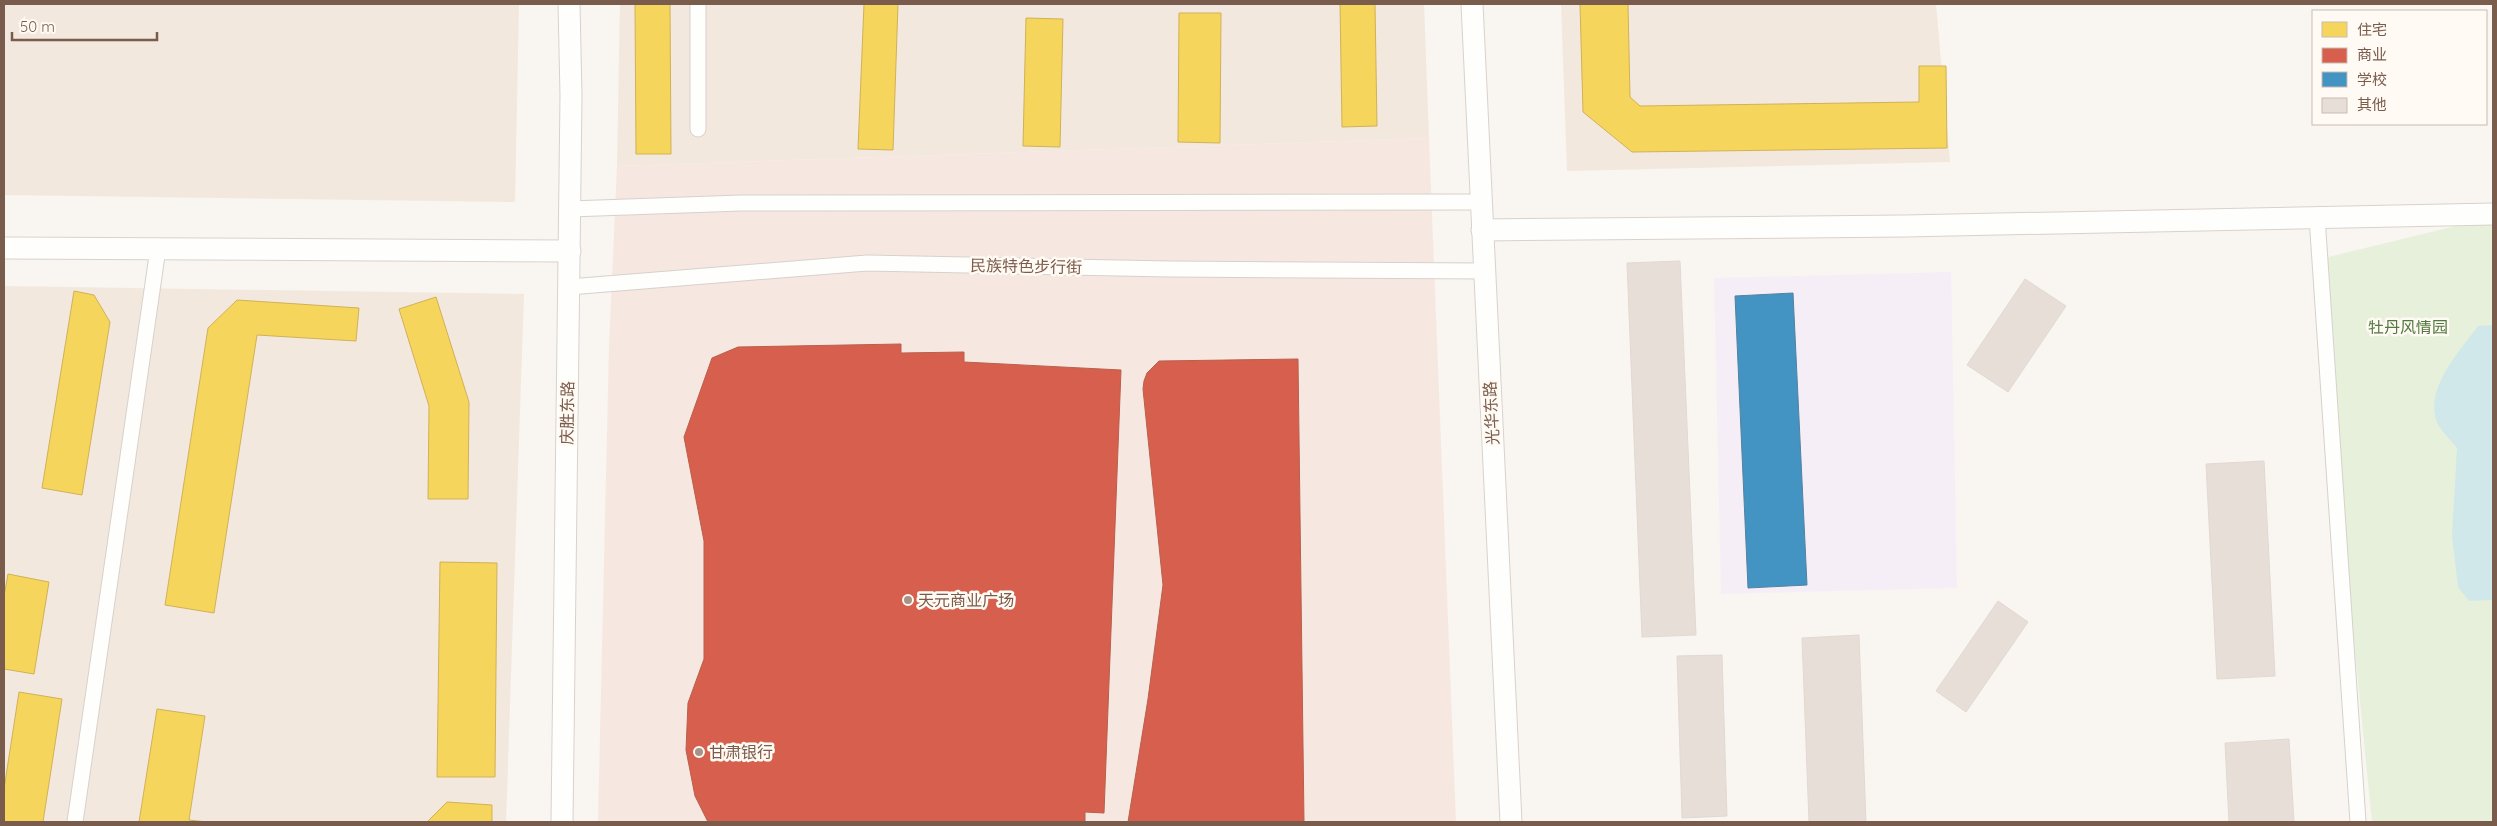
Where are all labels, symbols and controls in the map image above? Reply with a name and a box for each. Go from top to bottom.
scale bar [12,10,158,42]
legend [2312,10,2487,125]
text: 50 m [20,17,55,36]
text: 住宅 [2357,20,2387,39]
text: 商业 [2357,45,2387,64]
text: 学校 [2357,70,2387,89]
text: 其他 [2357,95,2387,114]
street label: 民族特色步行街 [970,255,1082,277]
park label: 牡丹风情园 [2368,317,2448,337]
street label: 庆胜东路 [556,381,578,445]
street label: 光华东路 [1479,381,1503,445]
place label: 天元商业广场 [918,590,1014,610]
marker: 天元商业广场 [902,594,914,606]
place label: 甘肃银行 [709,742,773,762]
marker: 甘肃银行 [693,746,705,758]

